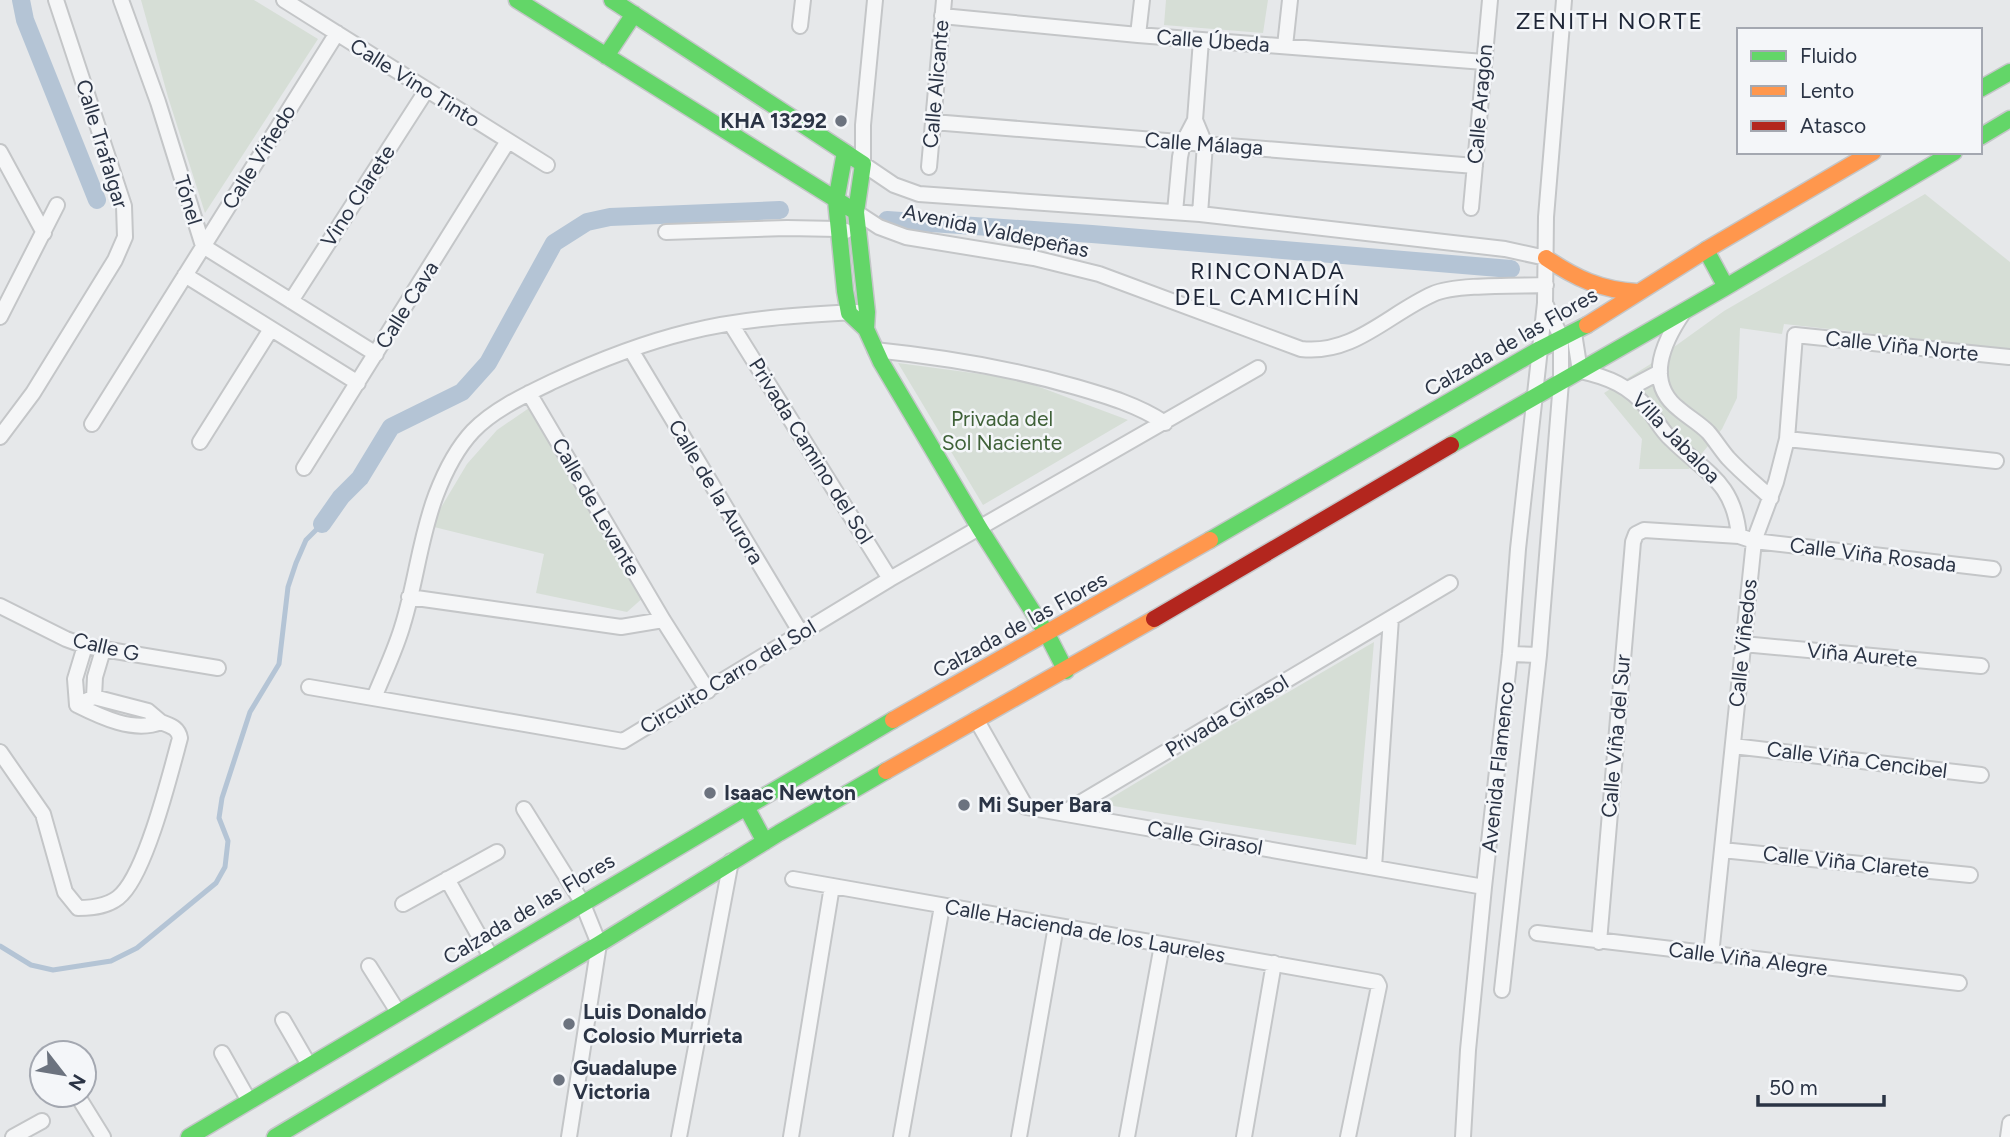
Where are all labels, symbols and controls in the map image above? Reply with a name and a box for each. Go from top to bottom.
district label: ZENITH NORTE [1516,7,1704,35]
street label: Calle Alicante [917,19,954,149]
street label: Calle Úbeda [1156,24,1270,57]
legend [1737,28,1982,154]
street label: Calle Vino Tinto [346,33,485,133]
street label: Calle Aragón [1462,43,1497,165]
text: Fluido [1800,43,1857,68]
street label: Calle Trafalgar [71,76,134,211]
text: Lento [1800,78,1854,103]
street label: Calle Viñedo [216,100,301,214]
place label: KHA 13292 [720,108,827,133]
marker: KHA 13292 [833,113,849,129]
text: Atasco [1800,113,1866,138]
street label: Calle Málaga [1144,127,1264,160]
street label: Vino Clarete [315,140,400,252]
street label: Tónel [169,172,208,228]
street label: Avenida Valdepeñas [901,199,1092,262]
street label: Calle Cava [370,256,443,353]
district label: RINCONADA DEL CAMICHÍN [1175,257,1361,311]
street label: Calzada de las Flores [1420,282,1602,401]
street label: Calle Viña Norte [1824,325,1980,366]
street label: Privada Camino del Sol [744,353,879,548]
street label: Villa Jabaloa [1627,387,1726,488]
park label: Privada del Sol Naciente [942,406,1062,455]
street label: Calle de la Aurora [663,415,769,569]
street label: Calle de Levante [547,433,646,580]
street label: Calle Viña Rosada [1788,532,1958,577]
street label: Calzada de las Flores [928,566,1111,683]
street label: Calle Viñedos [1723,578,1762,708]
street label: Circuito Carro del Sol [635,614,820,739]
street label: Calle G [70,627,142,666]
street label: Viña Aurete [1806,637,1918,672]
street label: Calle Viña del Sur [1596,653,1635,819]
street label: Privada Girasol [1161,669,1293,762]
street label: Avenida Flamenco [1476,680,1519,854]
street label: Calle Viña Cencibel [1765,736,1949,783]
place label: Isaac Newton [724,780,856,805]
marker: Isaac Newton [702,785,718,801]
place label: Mi Super Bara [978,792,1112,817]
marker: Mi Super Bara [956,797,972,813]
street label: Calle Girasol [1145,815,1265,860]
street label: Calle Viña Clarete [1762,840,1930,883]
street label: Calzada de las Flores [439,848,619,970]
street label: Calle Hacienda de los Laureles [943,894,1227,968]
street label: Calle Viña Alegre [1667,936,1829,981]
place label: Luis Donaldo Colosio Murrieta [583,999,743,1048]
marker: Luis Donaldo Colosio Murrieta [561,1016,577,1032]
north arrow [28,1039,98,1109]
place label: Guadalupe Victoria [573,1055,677,1104]
scale bar [1758,1064,1884,1108]
text: N [64,1070,91,1095]
marker: Guadalupe Victoria [551,1072,567,1088]
text: 50 m [1769,1075,1818,1100]

